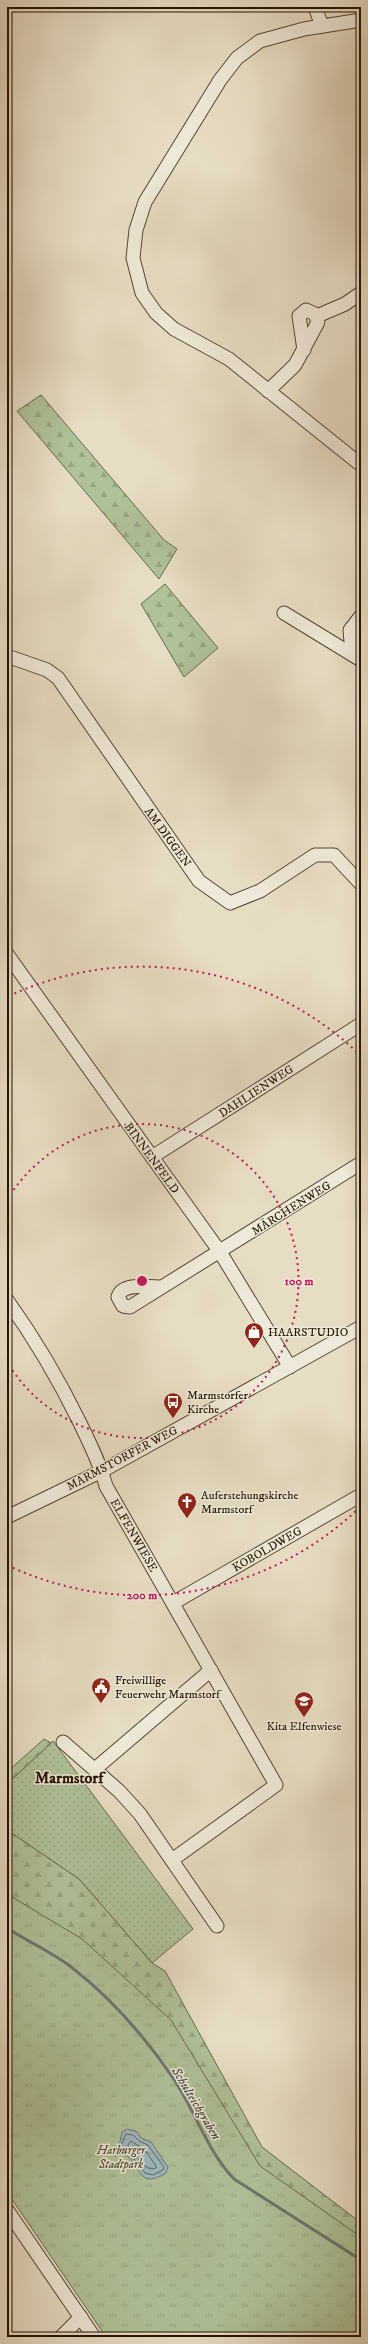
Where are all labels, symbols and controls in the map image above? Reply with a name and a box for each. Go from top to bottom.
street label: AM DIGGEN [141,805,194,870]
street label: DAHLIENWEG [216,1061,297,1121]
street label: BINNENFELD [121,1120,182,1197]
street label: MÄRCHENWEG [249,1178,334,1239]
centre of rings [135,1274,149,1288]
text: 100 m [285,1274,313,1289]
shop icon: HAARSTUDIO [243,1321,265,1349]
place label: HAARSTUDIO [268,1325,348,1340]
place label: Marmstorfer Kirche [187,1388,248,1417]
bus stop icon: Marmstorfer Kirche [162,1391,184,1419]
street label: MARMSTORFER WEG [64,1423,181,1494]
place label: Auferstehungskirche Marmstorf [201,1488,298,1517]
church icon: Auferstehungskirche Marmstorf [176,1491,198,1519]
street label: ELFENWIESE [107,1496,161,1575]
street label: KOBOLDWEG [230,1523,305,1575]
text: 200 m [127,1588,157,1603]
place label: Freiwillige Feuerwehr Marmstorf [115,1673,222,1702]
public building icon: Freiwillige Feuerwehr Marmstorf [90,1676,112,1704]
school or university icon: Kita Elfenwiese [293,1690,315,1718]
place label: Kita Elfenwiese [267,1719,341,1734]
district label: Marmstorf [35,1768,106,1788]
water label: Schulteichgraben [168,2063,224,2143]
park label: Harburger Stadtpark [96,2143,147,2172]

